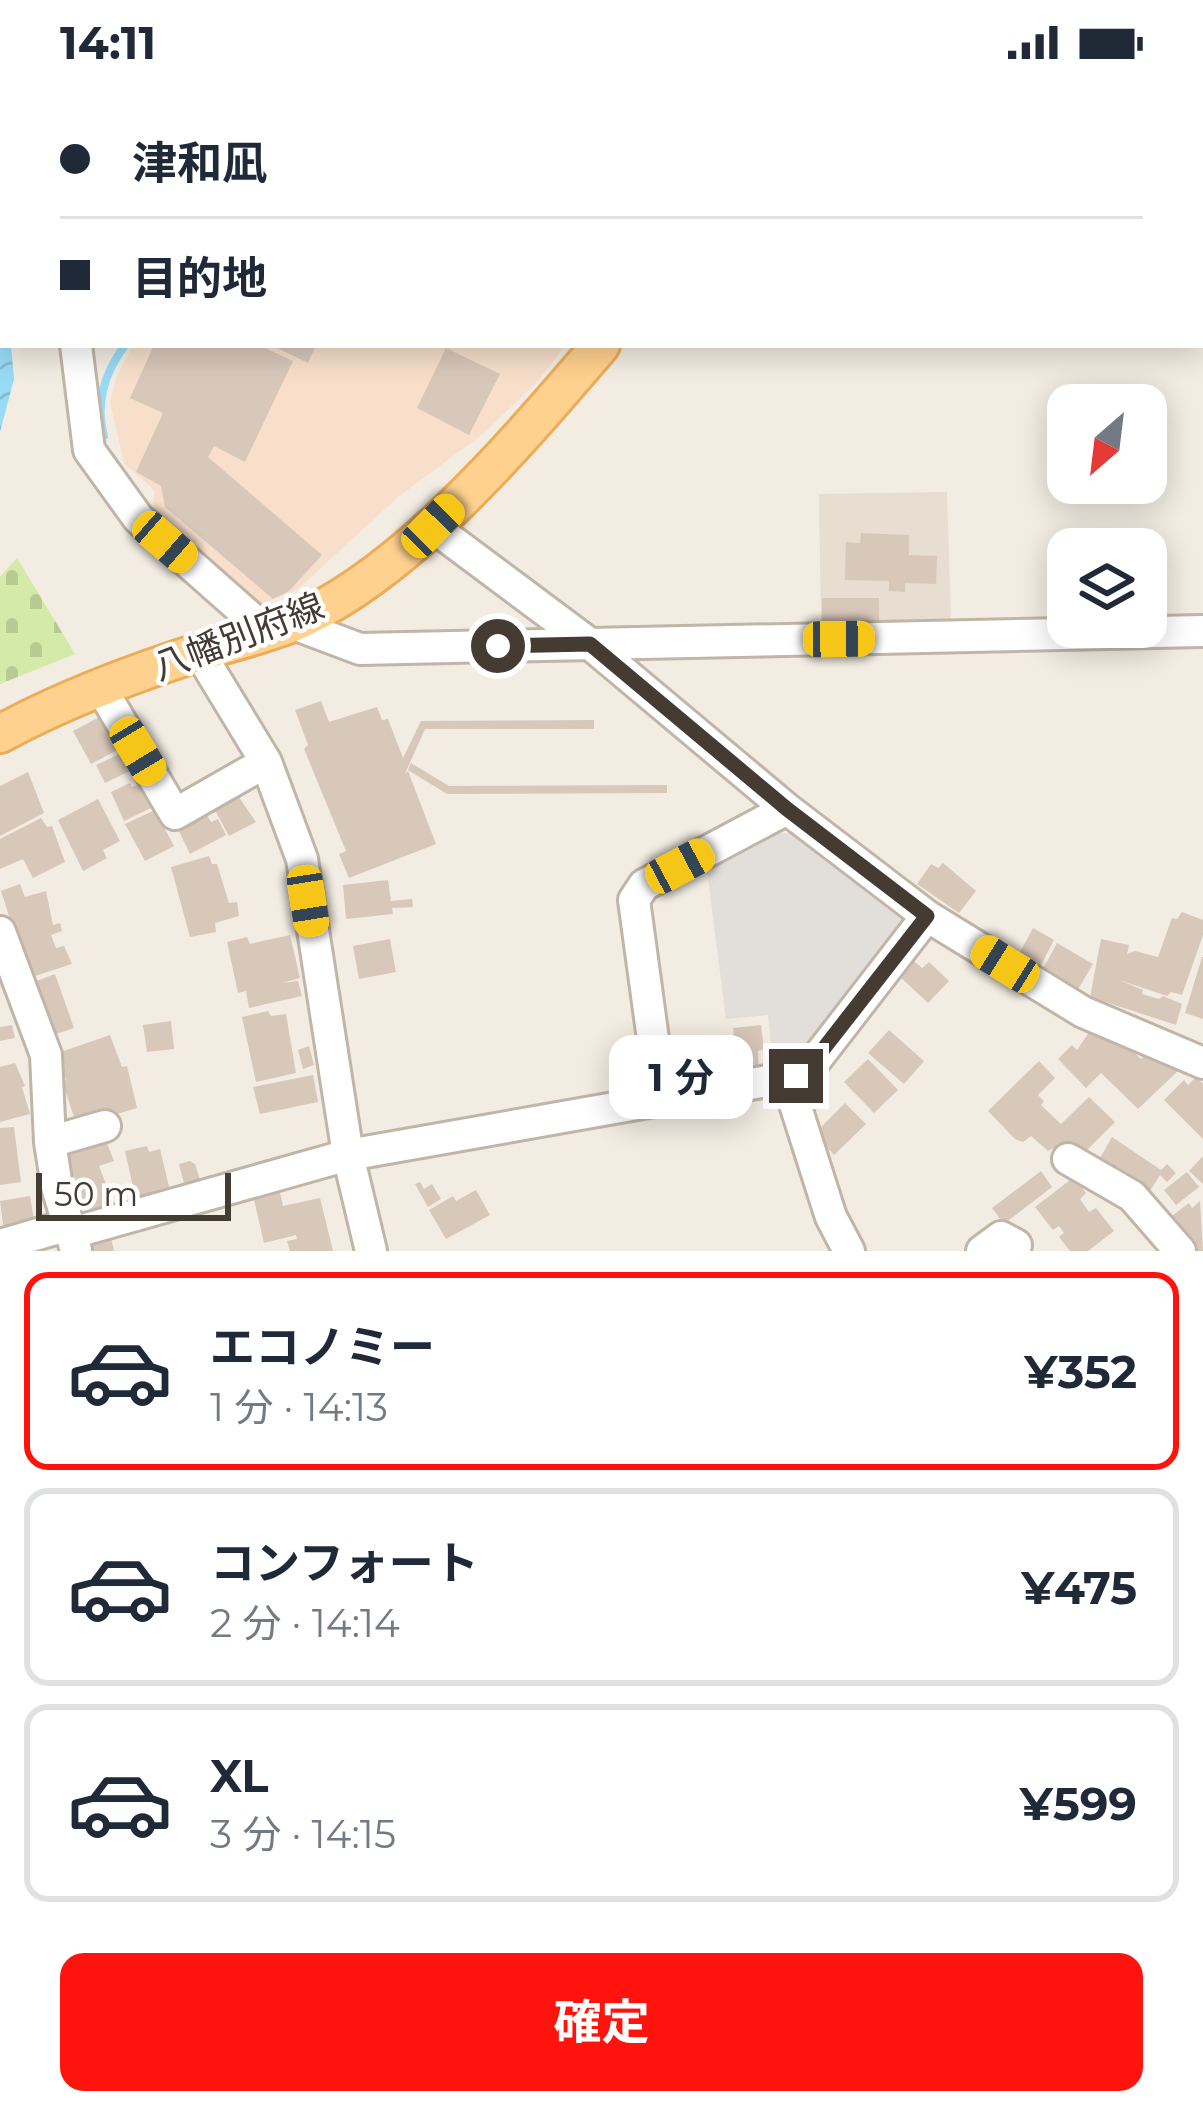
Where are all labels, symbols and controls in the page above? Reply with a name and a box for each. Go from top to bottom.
text: 14:11 [60,15,156,70]
text: 津和凪 [132,135,267,190]
text: 目的地 [132,250,267,305]
north arrow [1047,384,1167,504]
map controls [1047,384,1167,648]
car [395,488,471,564]
car [126,505,204,579]
button: layers [1047,528,1167,648]
street label: 八幡別府線 [146,583,330,689]
route start [471,619,525,673]
car [803,620,875,658]
car [104,711,172,791]
car [640,833,720,899]
car [285,863,331,939]
car [965,930,1045,998]
callout: 1 分 [610,1034,754,1118]
route end [769,1049,823,1103]
text: 1 分 [648,1053,714,1101]
scale bar [36,1167,231,1220]
text: 50 m [54,1174,138,1214]
icon: car [66,1317,174,1425]
text: エコノミー [210,1319,435,1374]
text: ¥352 [1024,1344,1137,1399]
text: 1 分 · 14:13 [210,1383,388,1431]
icon: car [66,1533,174,1641]
text: コンフォート [210,1535,479,1590]
text: ¥475 [1021,1560,1137,1615]
text: 2 分 · 14:14 [210,1599,400,1647]
text: XL [210,1748,268,1803]
icon: car [66,1749,174,1857]
text: ¥599 [1020,1776,1137,1831]
text: 3 分 · 14:15 [210,1810,396,1858]
button: 確定 [60,1953,1143,2091]

